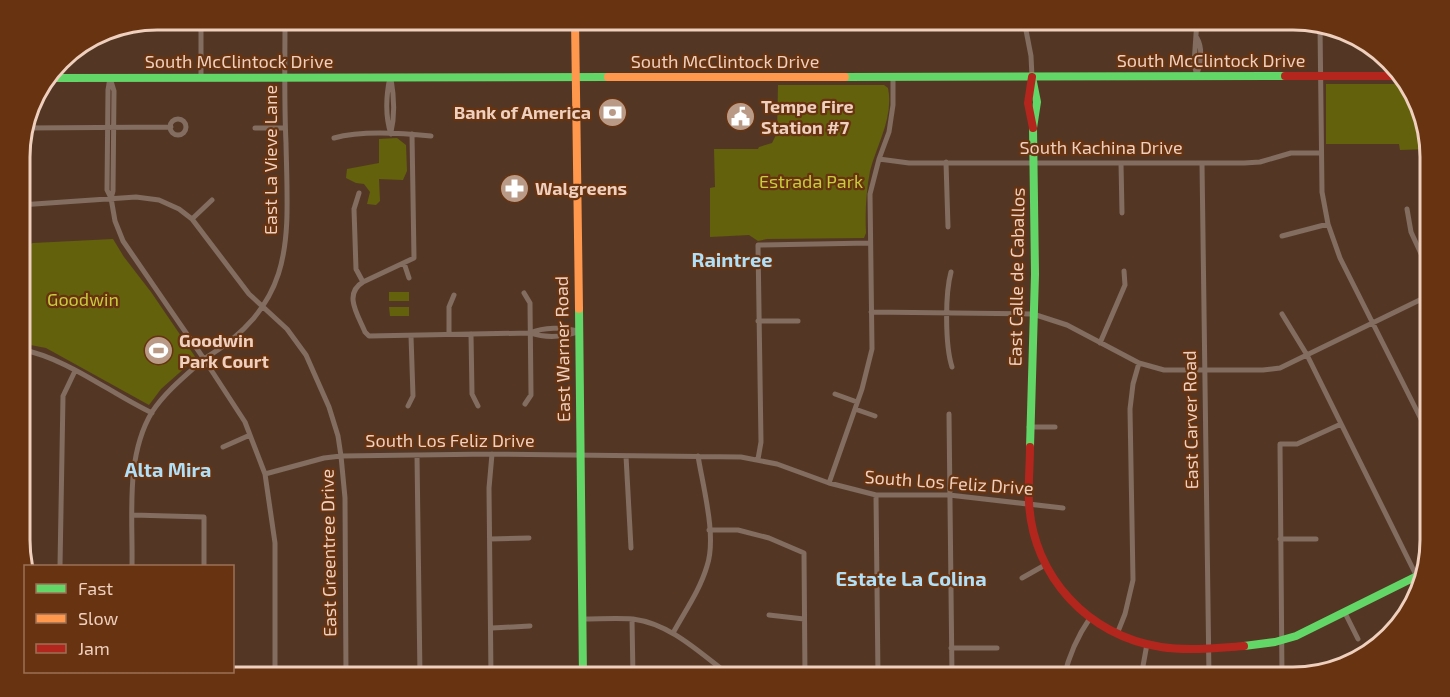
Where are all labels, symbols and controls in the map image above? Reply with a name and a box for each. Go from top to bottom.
street label: South McClintock Drive [1117,49,1305,71]
street label: South McClintock Drive [145,50,333,72]
street label: South McClintock Drive [631,50,819,72]
street label: East La Vieve Lane [259,85,281,235]
place label: Tempe Fire Station #7 [761,95,854,138]
bank icon: Bank of America [596,97,628,129]
place label: Bank of America [454,101,591,123]
public building icon: Tempe Fire Station #7 [724,101,756,133]
street label: South Kachina Drive [1019,136,1183,158]
park label: Estrada Park [759,170,863,192]
pharmacy icon: Walgreens [498,173,530,205]
place label: Walgreens [535,177,627,199]
street label: East Calle de Caballos [1003,187,1029,367]
district label: Raintree [691,247,773,271]
street label: East Warner Road [550,276,574,422]
park label: Goodwin [47,288,119,310]
place label: Goodwin Park Court [179,329,269,372]
sports icon: Goodwin Park Court [142,335,174,367]
street label: East Carver Road [1178,350,1202,490]
street label: South Los Feliz Drive [365,429,535,451]
district label: Alta Mira [125,457,211,481]
street label: South Los Feliz Drive [864,465,1034,499]
street label: East Greentree Drive [316,469,340,637]
legend [24,565,234,673]
district label: Estate La Colina [835,566,987,590]
text: Fast [78,577,113,599]
text: Slow [78,607,119,629]
text: Jam [78,637,110,659]

